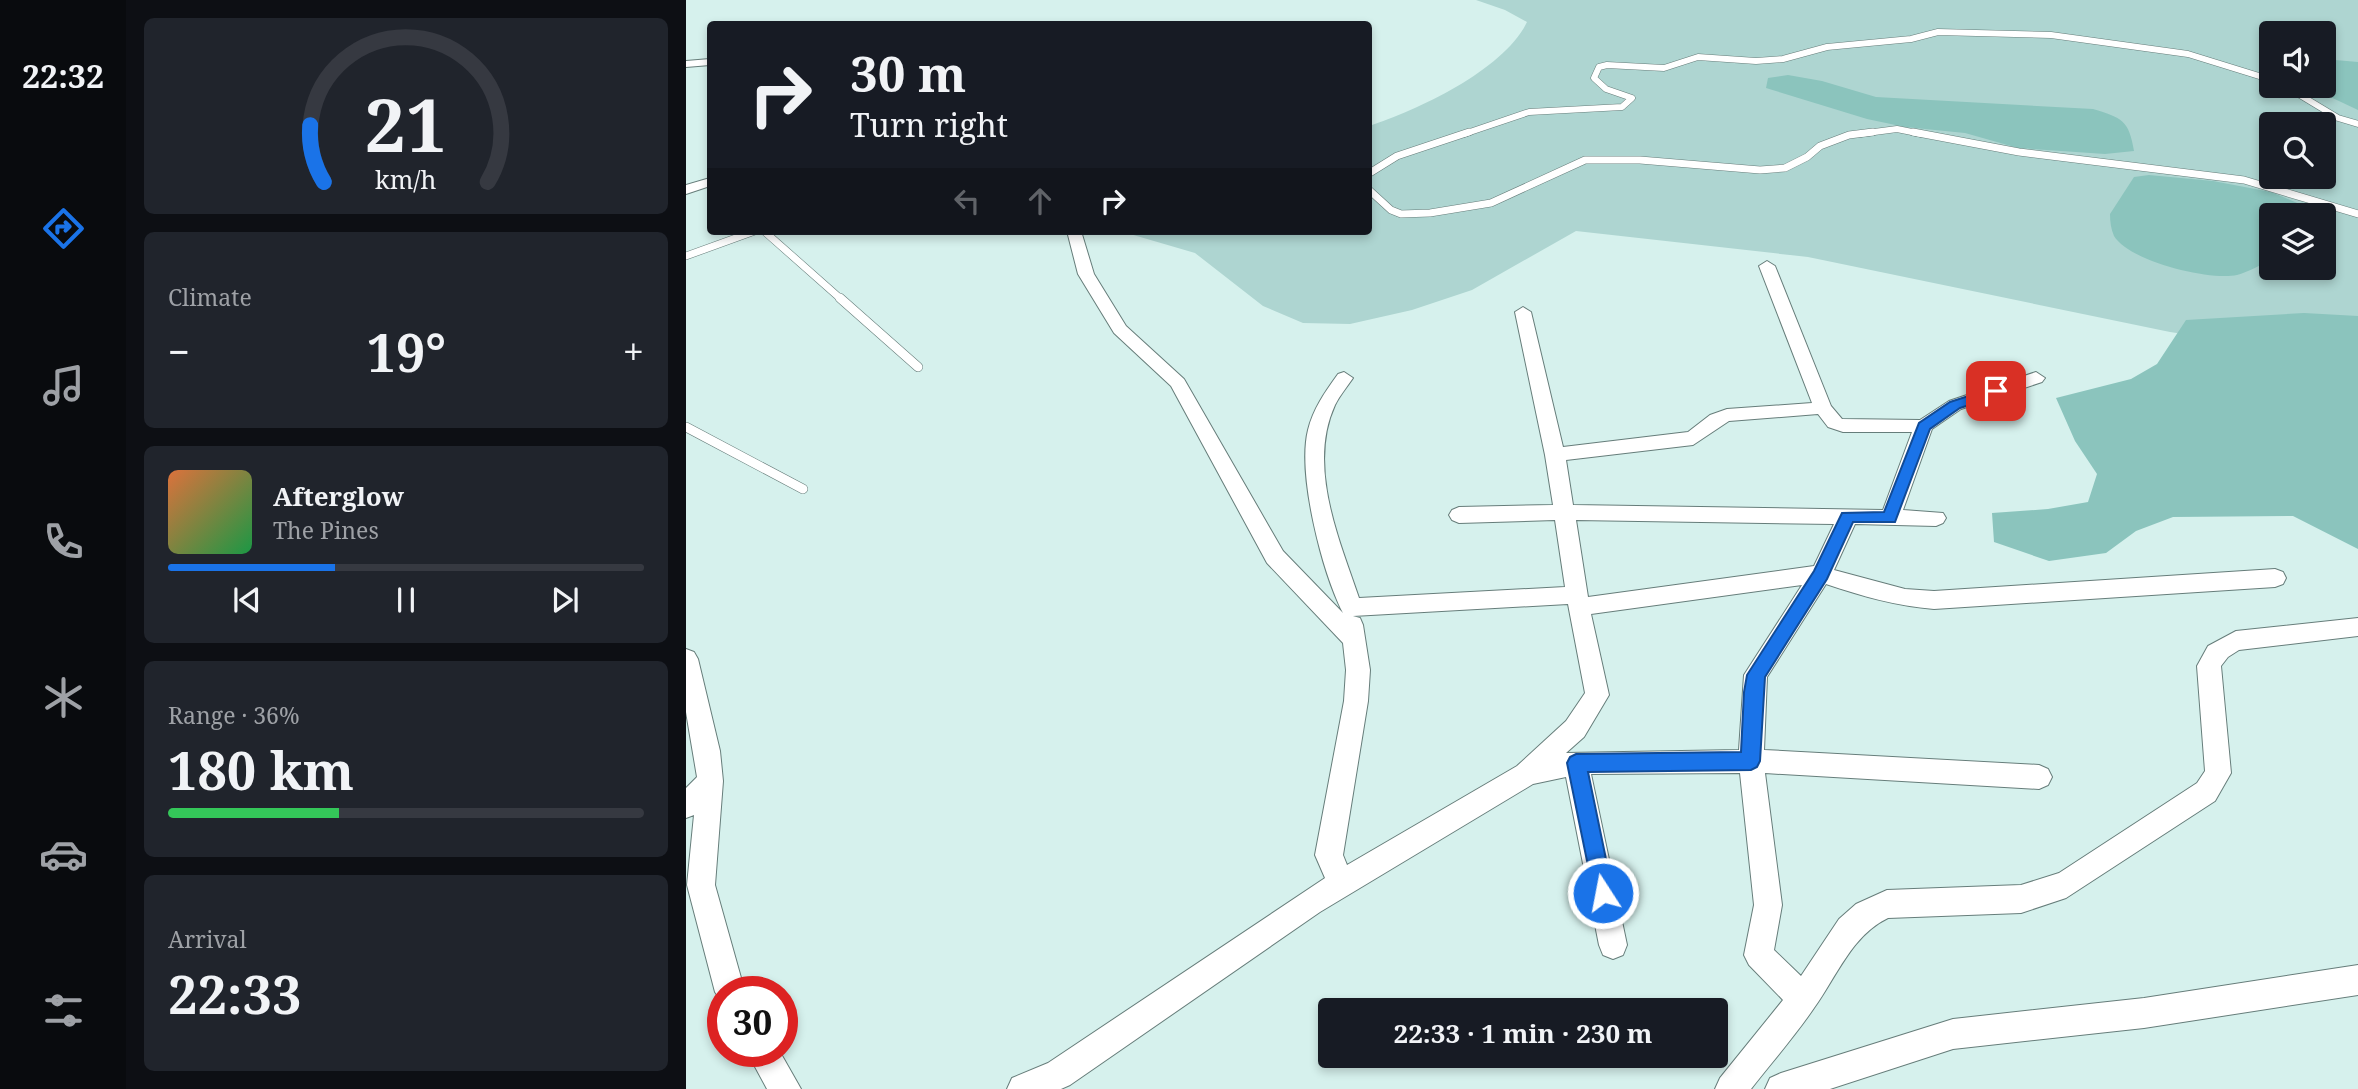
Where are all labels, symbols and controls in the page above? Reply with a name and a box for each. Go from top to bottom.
map controls [2259,21,2336,280]
button: sound [2259,21,2336,98]
text: 30 m [850,40,966,106]
icon: right [735,49,826,140]
text: 22:32 [22,54,104,97]
text: 21 [365,74,447,173]
text: Turn right [850,103,1008,146]
button: search [2259,112,2336,189]
text: km/h [375,162,437,196]
icon: left [948,182,986,220]
icon: ahead [1021,182,1059,220]
icon: right [1094,182,1132,220]
button: layers [2259,203,2336,280]
icon: directions [39,204,88,253]
text: Climate [168,281,252,313]
text: 19° [367,316,446,387]
text: − [168,325,190,377]
text: + [623,325,644,377]
icon: music [39,361,88,410]
pin [1966,361,2026,421]
icon: arrive [1977,372,2015,410]
text: Afterglow [273,478,404,514]
text: The Pines [273,514,379,546]
icon: phone [39,517,88,566]
icon: previous [228,581,266,619]
icon: pause [387,581,425,619]
icon: next [546,581,584,619]
icon: climate [39,673,88,722]
text: Range · 36% [168,699,300,731]
text: 180 km [168,734,354,805]
icon: car [39,830,88,879]
position arrow [1566,856,1640,930]
text: Arrival [168,923,247,955]
text: 22:33 [168,958,301,1029]
speed limit sign: 30 [707,976,798,1067]
icon: filters [39,986,88,1035]
text: 22:33 · 1 min · 230 m [1393,1015,1653,1051]

